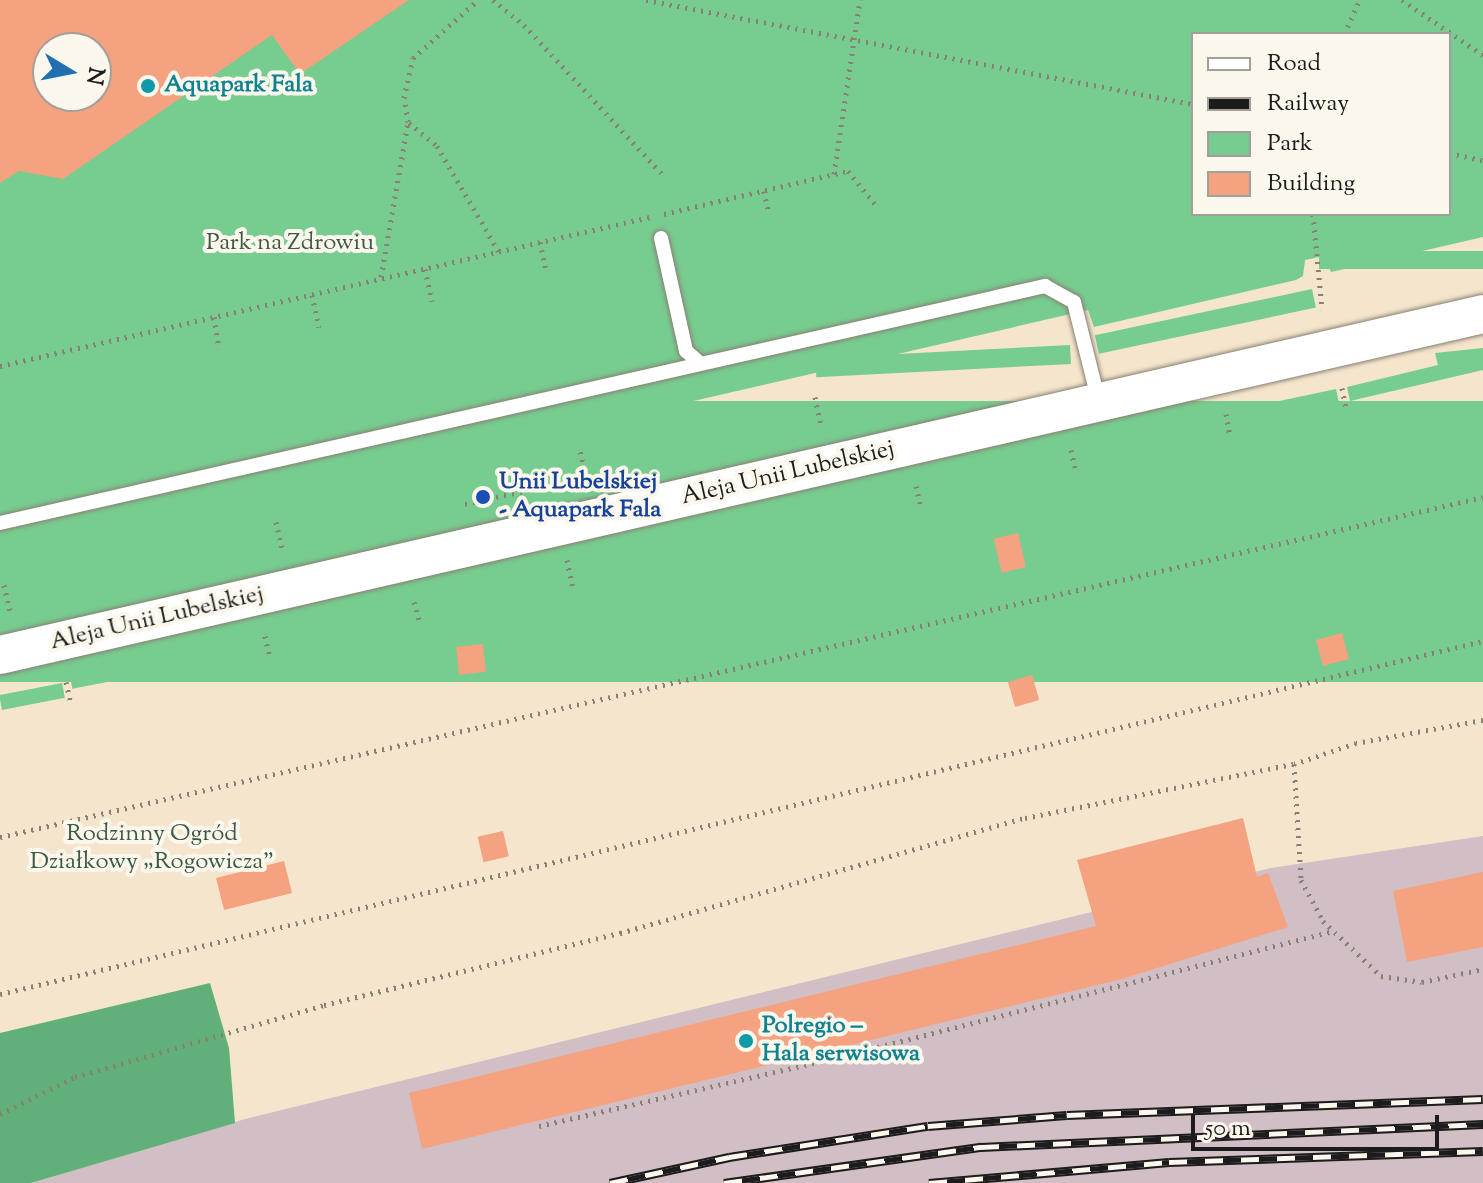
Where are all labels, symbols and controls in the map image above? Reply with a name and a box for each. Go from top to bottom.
north arrow [32,32,112,112]
legend [1191,32,1451,216]
text: Road [1267,47,1321,81]
text: N [76,64,111,87]
place label: Aquapark Fala [164,72,313,100]
marker: Aquapark Fala [139,77,157,95]
text: Railway [1267,87,1349,121]
text: Park [1267,127,1313,161]
text: Building [1267,167,1355,201]
park label: Park na Zdrowiu [206,230,374,258]
street label: Aleja Unii Lubelskiej [678,435,898,513]
place label: Unii Lubelskiej - Aquapark Fala [499,469,661,525]
marker: Unii Lubelskiej - Aquapark Fala [474,488,492,506]
street label: Aleja Unii Lubelskiej [47,580,267,658]
park label: Rodzinny Ogród Działkowy „Rogowicza” [30,821,274,877]
place label: Polregio – Hala serwisowa [762,1013,920,1069]
marker: Polregio – Hala serwisowa [737,1032,755,1050]
scale bar [1195,1099,1443,1149]
text: 50 m [1205,1112,1251,1146]

